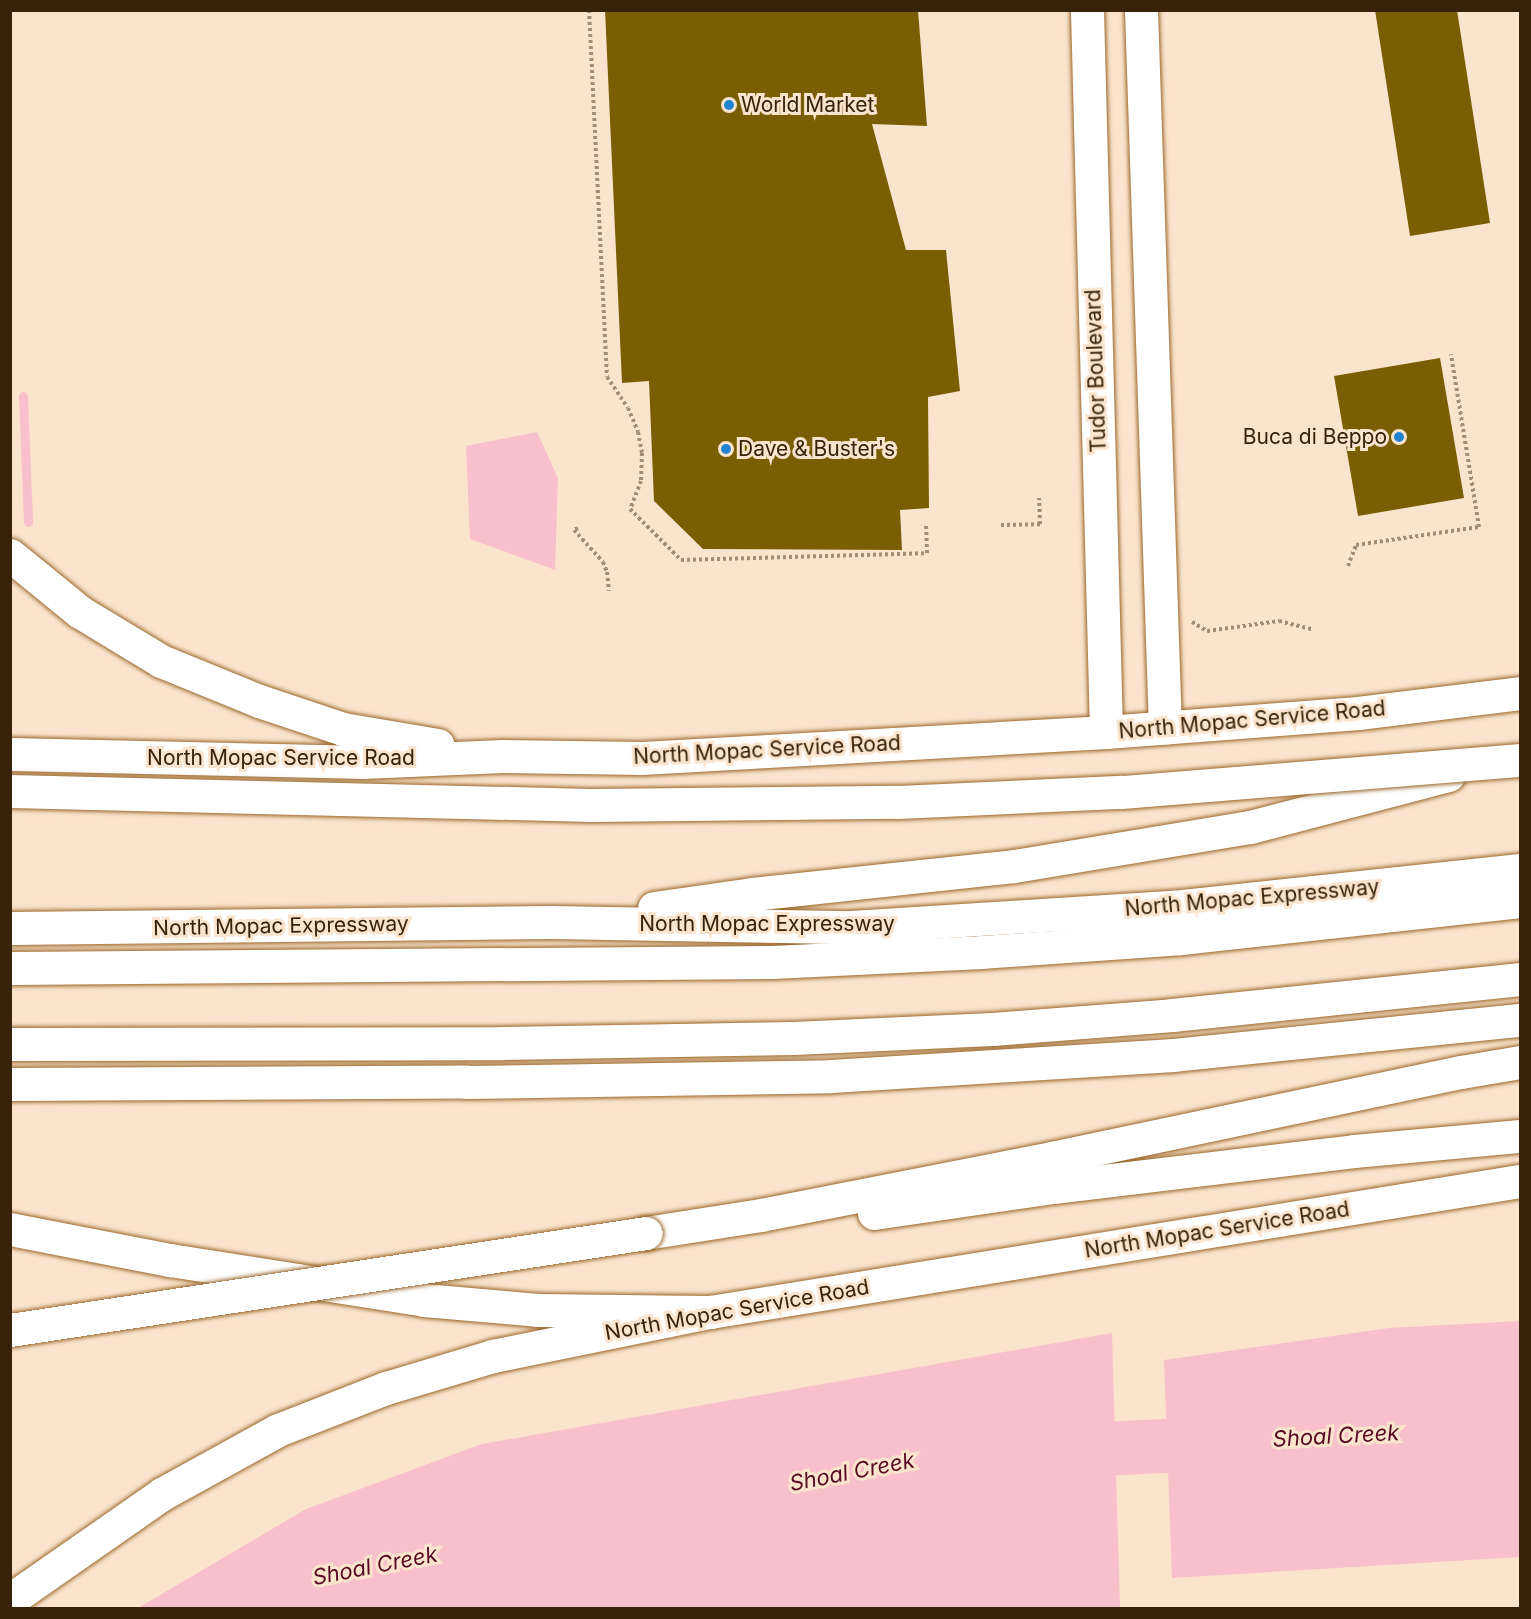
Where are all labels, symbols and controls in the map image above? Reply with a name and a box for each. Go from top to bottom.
place label: World Market [741,92,874,118]
marker: World Market [722,98,736,112]
street label: Tudor Boulevard [1081,289,1111,453]
place label: Buca di Beppo [1243,424,1387,450]
marker: Buca di Beppo [1392,430,1406,444]
place label: Dave & Buster's [738,436,895,462]
marker: Dave & Buster's [719,442,733,456]
street label: North Mopac Service Road [1118,696,1386,744]
street label: North Mopac Service Road [633,730,901,770]
street label: North Mopac Service Road [147,745,415,771]
street label: North Mopac Expressway [1124,874,1380,922]
street label: North Mopac Expressway [153,911,409,941]
street label: North Mopac Expressway [639,911,895,937]
street label: North Mopac Service Road [1083,1197,1351,1263]
street label: North Mopac Service Road [603,1274,871,1346]
water label: Shoal Creek [1272,1420,1400,1452]
water label: Shoal Creek [787,1447,917,1497]
water label: Shoal Creek [310,1541,440,1591]

